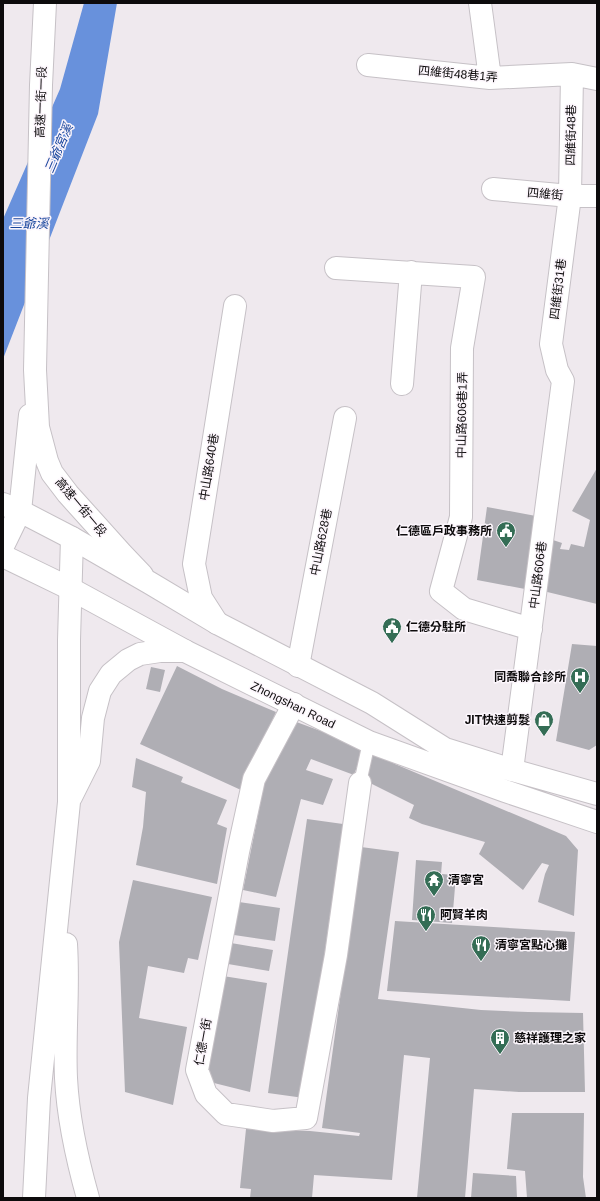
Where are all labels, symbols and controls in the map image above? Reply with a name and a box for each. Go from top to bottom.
street label: 四維街48巷1弄 [418,64,498,84]
street label: 高速一街一段 [33,66,49,138]
street label: 四維街48巷 [563,104,579,166]
water label: 三爺宮溪 [41,119,76,175]
street label: 四維街 [526,185,564,203]
water label: 三爺溪 [9,216,50,231]
street label: 四維街31巷 [547,258,569,320]
street label: 中山路606巷1弄 [454,372,470,458]
street label: 中山路640巷 [197,432,221,502]
street label: 高速一街一段 [52,475,110,539]
street label: 中山路628巷 [308,507,334,577]
public building icon: 仁德區戶政事務所 [495,520,517,548]
place label: 仁德區戶政事務所 [396,524,492,538]
street label: 中山路606巷 [527,540,549,610]
public building icon: 仁德分駐所 [381,616,403,644]
place label: 仁德分駐所 [406,620,466,634]
hospital icon: 同喬聯合診所 [569,666,591,694]
place label: 同喬聯合診所 [494,670,566,684]
street label: Zhongshan Road [249,679,337,731]
shop icon: JIT快速剪髮 [533,709,555,737]
place label: JIT快速剪髮 [465,713,530,727]
temple icon: 清寧宮 [423,869,445,897]
place label: 清寧宮 [448,873,484,887]
restaurant icon: 阿賢羊肉 [415,904,437,932]
place label: 阿賢羊肉 [440,908,488,922]
restaurant icon: 清寧宮點心攤 [470,934,492,962]
place label: 清寧宮點心攤 [495,938,567,952]
street label: 仁德一街 [192,1017,214,1067]
building icon: 慈祥護理之家 [489,1027,511,1055]
place label: 慈祥護理之家 [514,1031,586,1045]

